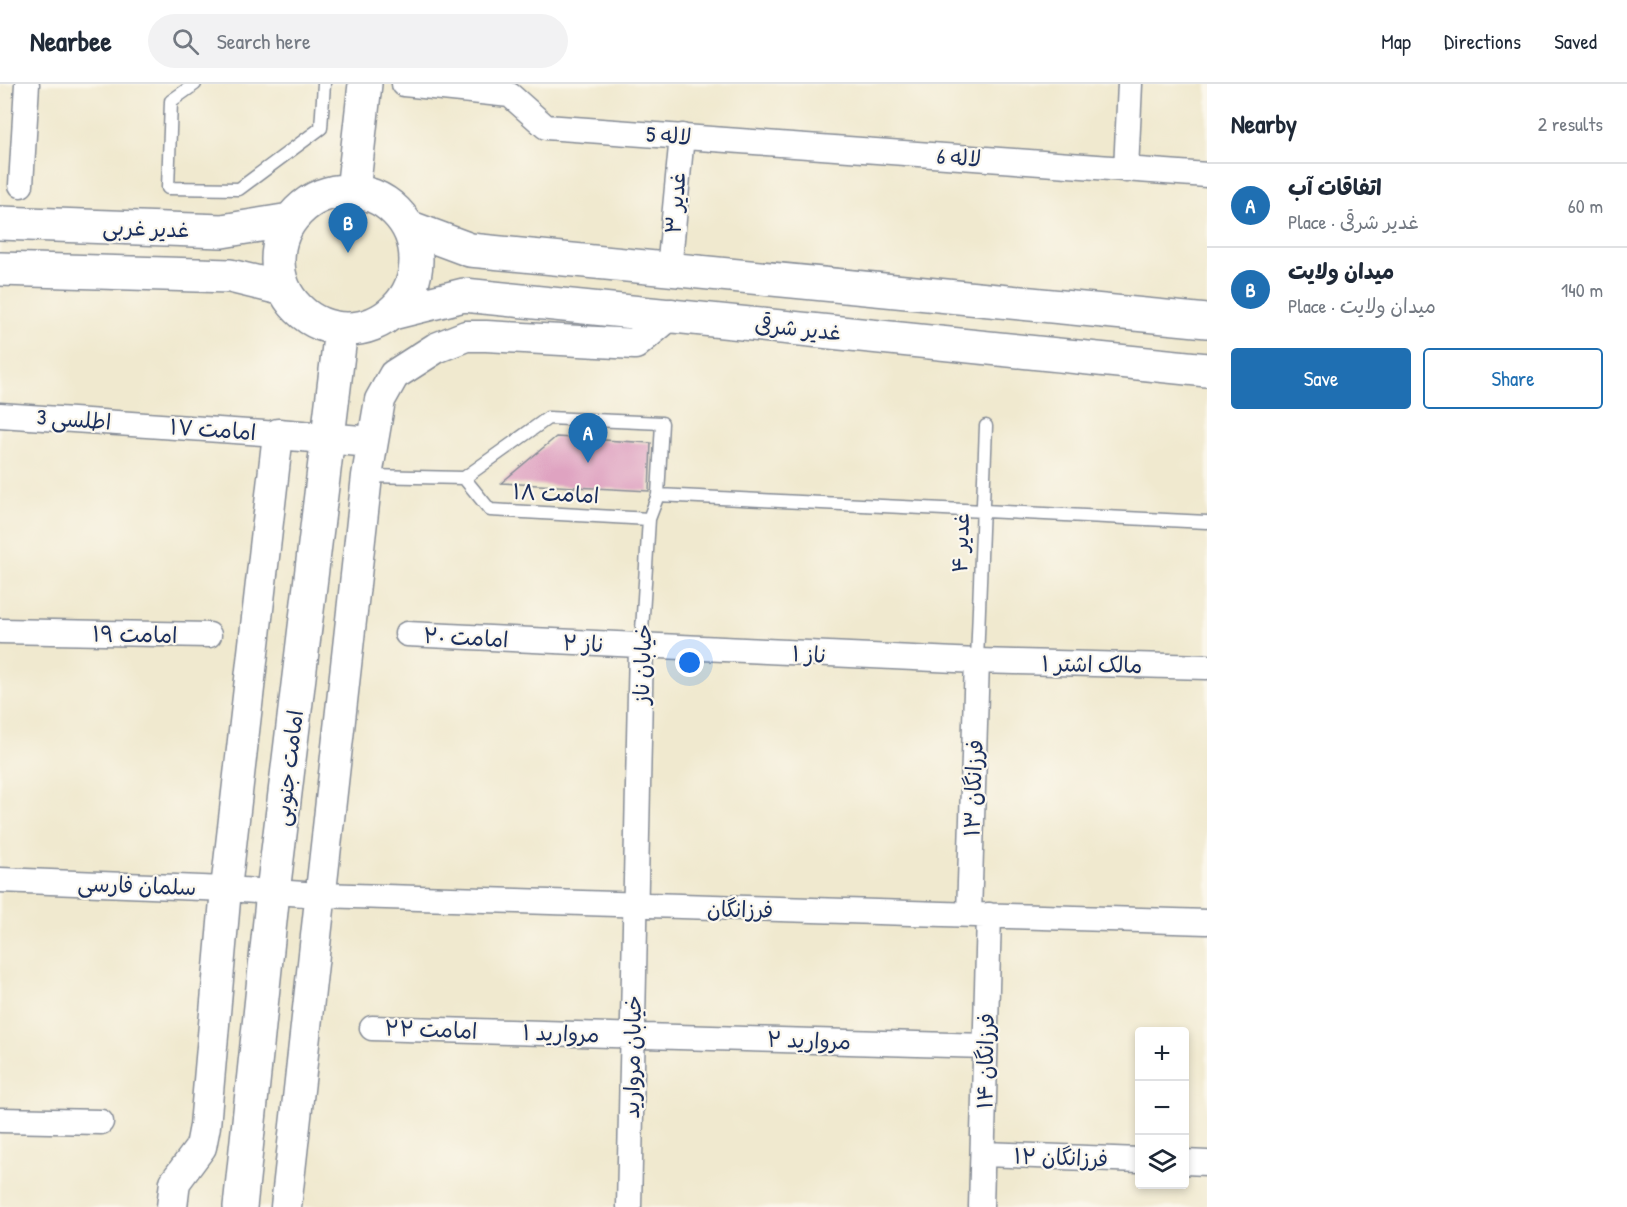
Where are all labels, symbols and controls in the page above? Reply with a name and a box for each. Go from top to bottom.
search box [148,14,568,68]
text: Nearbee [30,22,112,60]
icon: search [169,25,202,58]
text: Search here [217,26,311,56]
text: Map [1381,27,1411,56]
text: Directions [1444,27,1521,56]
text: Saved [1554,27,1597,56]
text: Nearby [1231,106,1297,141]
text: 2 results [1538,110,1603,137]
street label: لاله 5 [645,118,693,152]
street label: لاله 6 [936,140,982,174]
street label: غدیر ۳ [657,171,693,235]
text: اتفاقات آب [1288,172,1382,202]
text: A [1246,192,1255,219]
text: 60 m [1568,192,1603,219]
pin: B [328,204,368,253]
text: Place · غدیر شرقی [1288,208,1419,235]
street label: غدیر غربی [102,211,190,245]
text: میدان ولایت [1288,256,1394,286]
text: B [1245,276,1256,303]
text: 140 m [1561,276,1603,303]
text: Place · میدان ولایت [1288,292,1436,319]
street label: غدیر شرقی [753,309,843,347]
button: Save [1231,348,1411,409]
button: Share [1423,348,1603,409]
street label: اطلسی 3 [36,401,112,437]
street label: امامت ۱۷ [169,411,257,447]
pin: A [568,414,608,463]
street label: امامت ۱۸ [512,476,600,510]
street label: غدیر ۴ [944,512,976,574]
street label: امامت ۱۹ [92,618,178,650]
street label: امامت ۲۰ [423,620,509,654]
street label: خیابان ناز [626,623,658,707]
street label: ناز ۲ [562,627,604,659]
street label: ناز ۱ [791,638,827,670]
your location [675,648,704,677]
street label: مالک اشتر ۱ [1041,648,1143,680]
street label: امامت جنوبی [266,708,310,828]
street label: فرزانگان ۱۳ [956,739,990,837]
street label: سلمان فارسی [77,868,197,902]
street label: فرزانگان [707,893,773,925]
street label: خیابان مروارید [616,995,648,1119]
street label: امامت ۲۲ [384,1012,478,1046]
street label: فرزانگان ۱۴ [969,1013,1001,1109]
street label: مروارید ۱ [522,1017,600,1049]
street label: مروارید ۲ [767,1024,851,1056]
map controls [1135,1027,1189,1189]
button: + [1135,1027,1189,1081]
button: − [1135,1081,1189,1135]
button: layers [1135,1135,1189,1189]
street label: فرزانگان ۱۲ [1013,1140,1109,1174]

